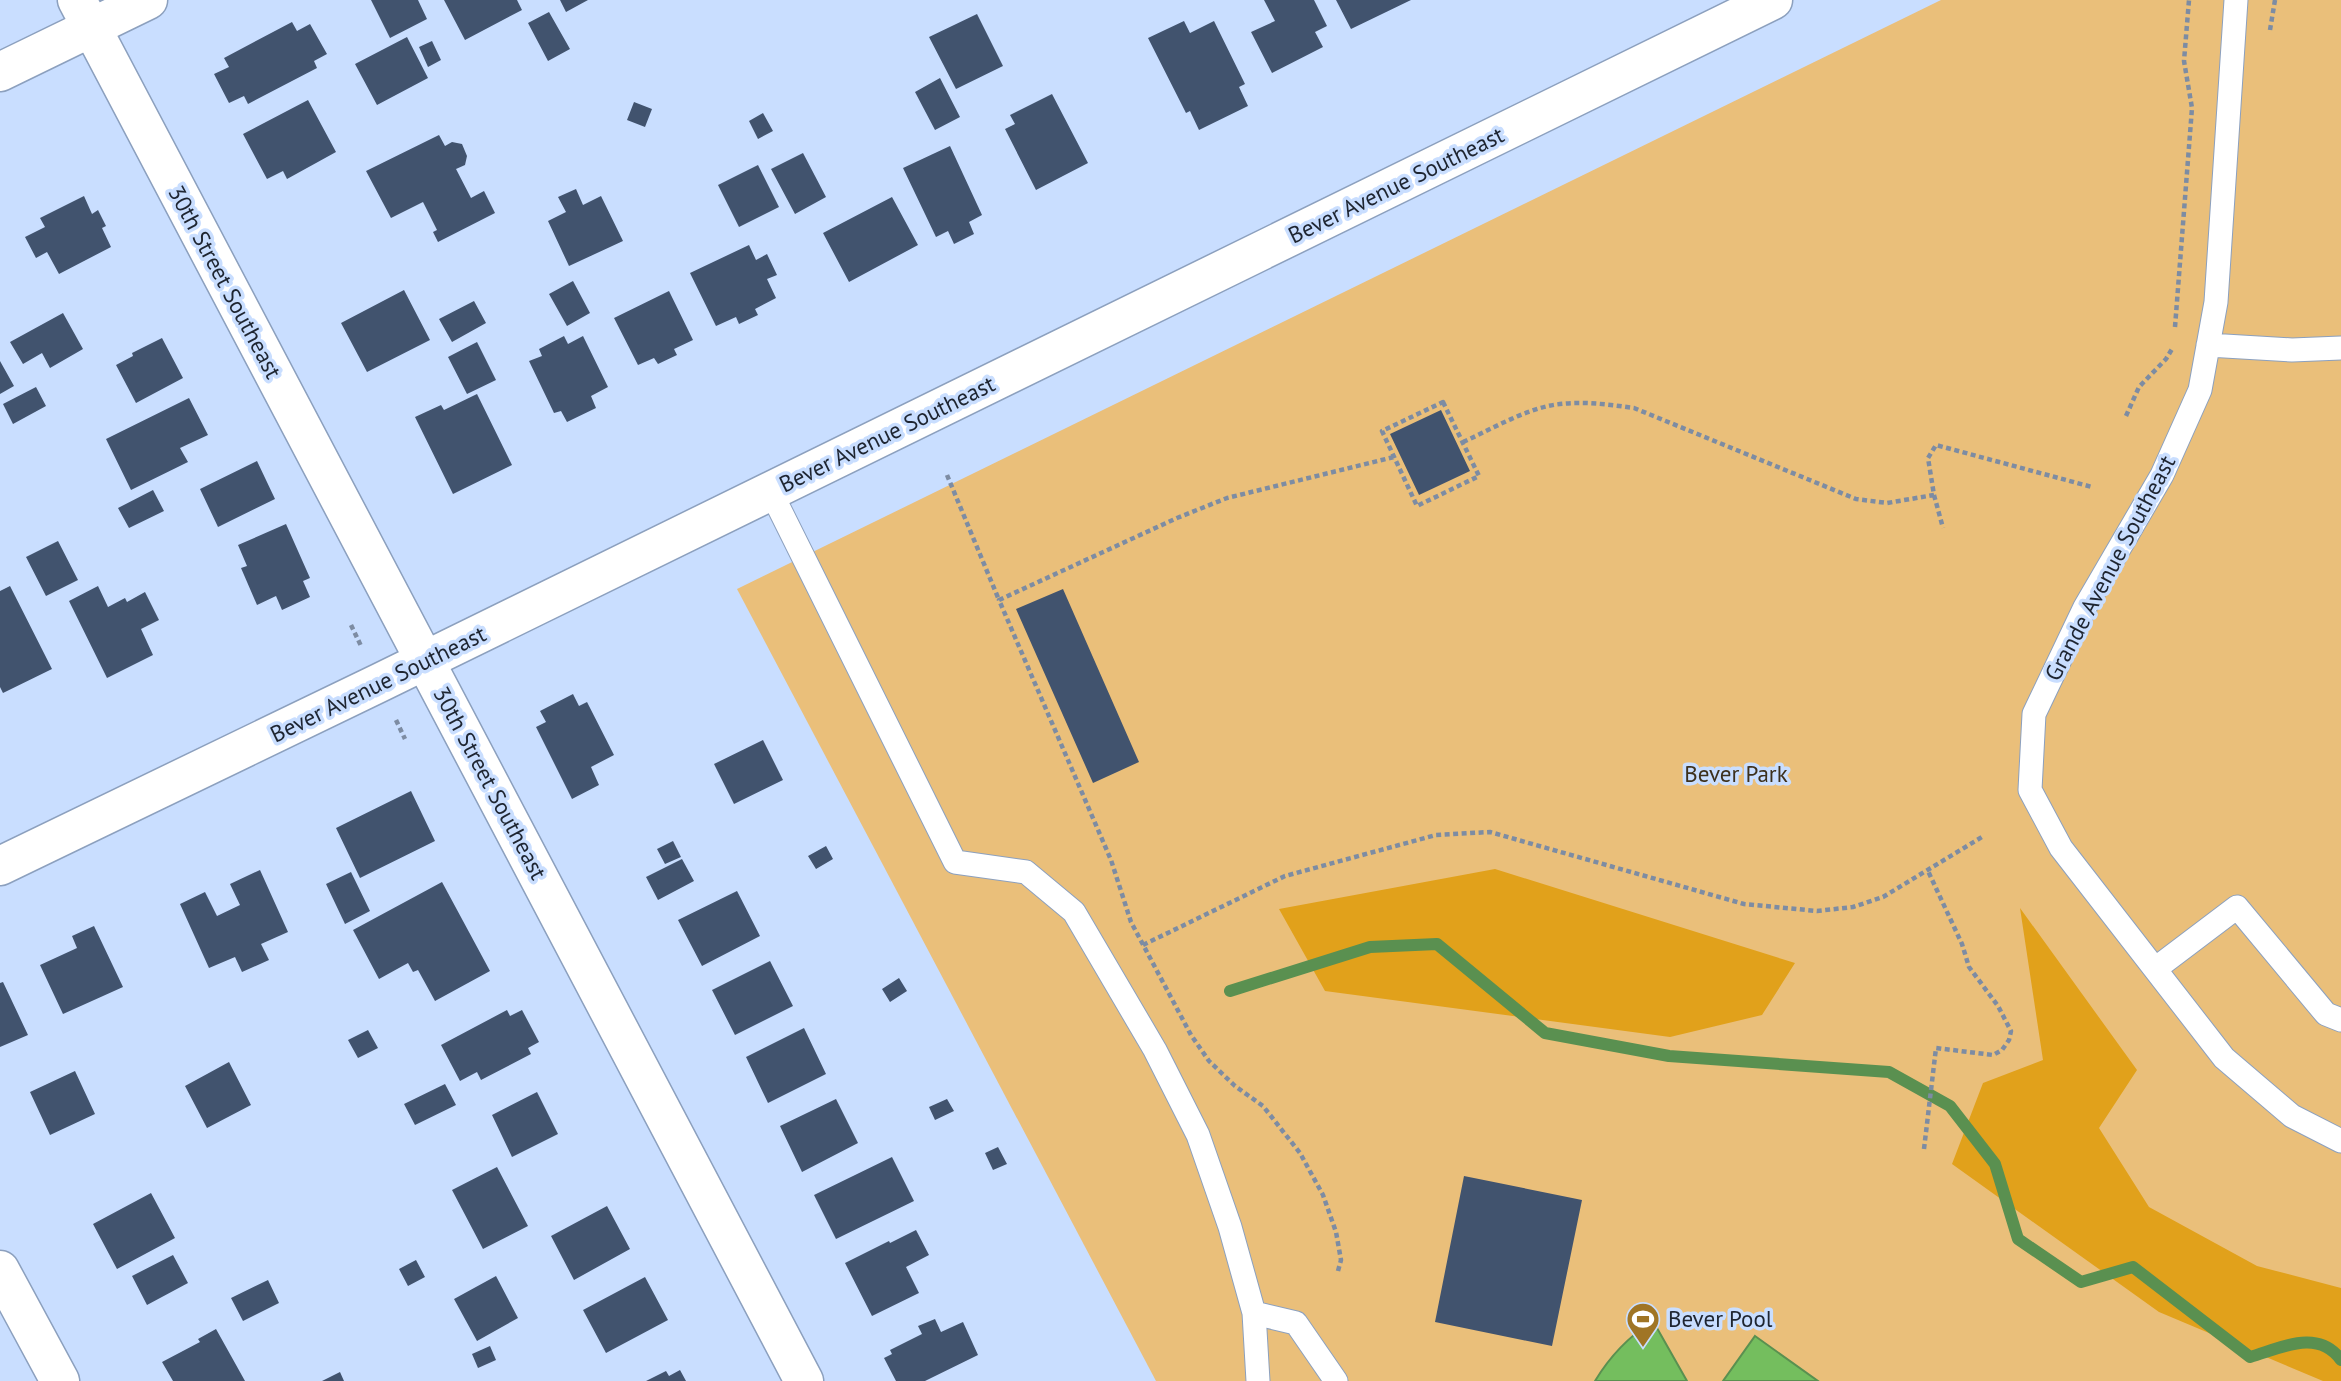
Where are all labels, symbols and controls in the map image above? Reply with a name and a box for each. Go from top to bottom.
street label: Bever Avenue Southeast [1283,120,1508,249]
street label: 30th Street Southeast [162,180,289,383]
street label: Bever Avenue Southeast [774,369,999,498]
street label: Grande Avenue Southeast [2038,450,2181,685]
street label: Bever Avenue Southeast [265,619,490,748]
street label: 30th Street Southeast [427,681,554,884]
park label: Bever Park [1684,759,1788,788]
sports icon: Bever Pool [1624,1300,1662,1349]
place label: Bever Pool [1668,1304,1773,1333]

